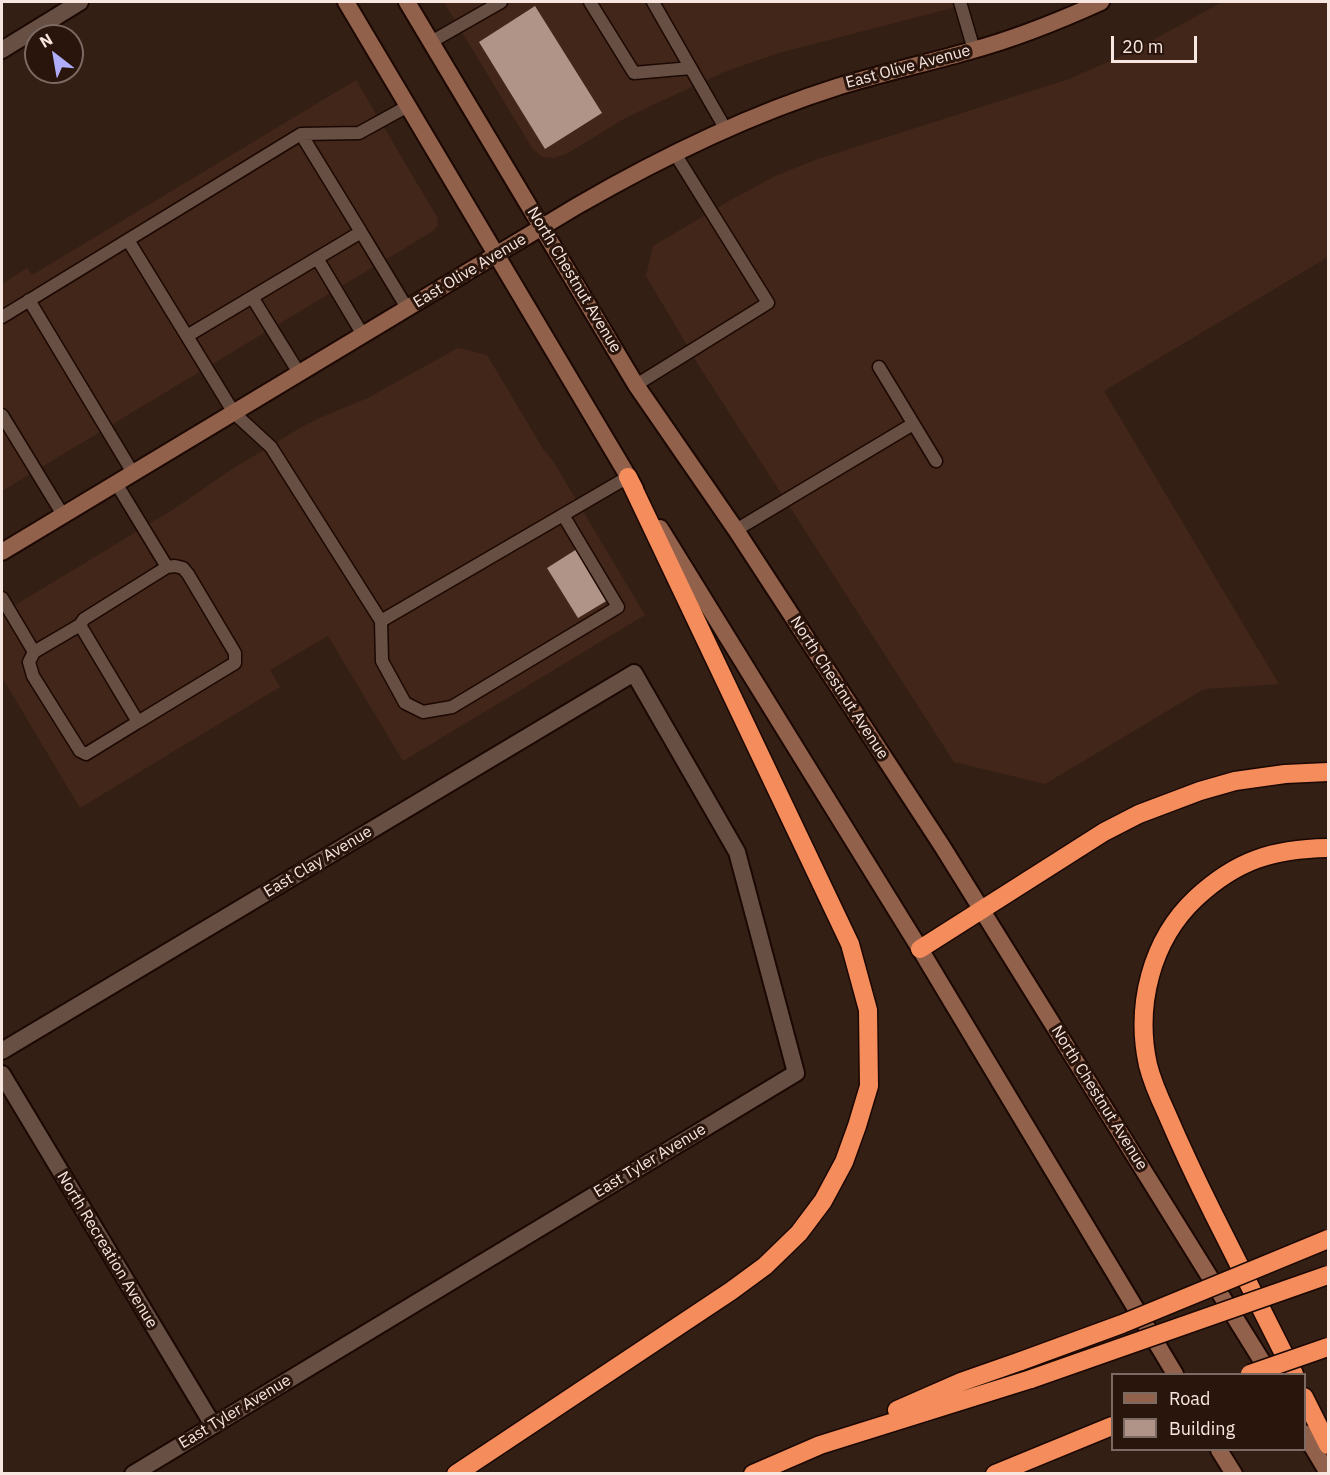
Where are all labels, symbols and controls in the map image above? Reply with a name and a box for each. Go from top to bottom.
north arrow [24,24,84,84]
scale bar [1114,24,1200,62]
text: N [36,29,56,52]
text: 20 m [1122,35,1164,58]
street label: East Olive Avenue [844,41,972,93]
street label: North Chestnut Avenue [523,204,625,356]
street label: East Olive Avenue [410,230,530,312]
street label: North Chestnut Avenue [786,613,892,763]
street label: East Clay Avenue [260,822,376,902]
street label: North Chestnut Avenue [1047,1022,1151,1174]
street label: East Tyler Avenue [590,1120,710,1202]
street label: North Recreation Avenue [53,1168,161,1332]
street label: East Tyler Avenue [175,1371,295,1453]
legend [1111,1373,1306,1451]
text: Road [1169,1387,1210,1410]
text: Building [1169,1417,1235,1440]

